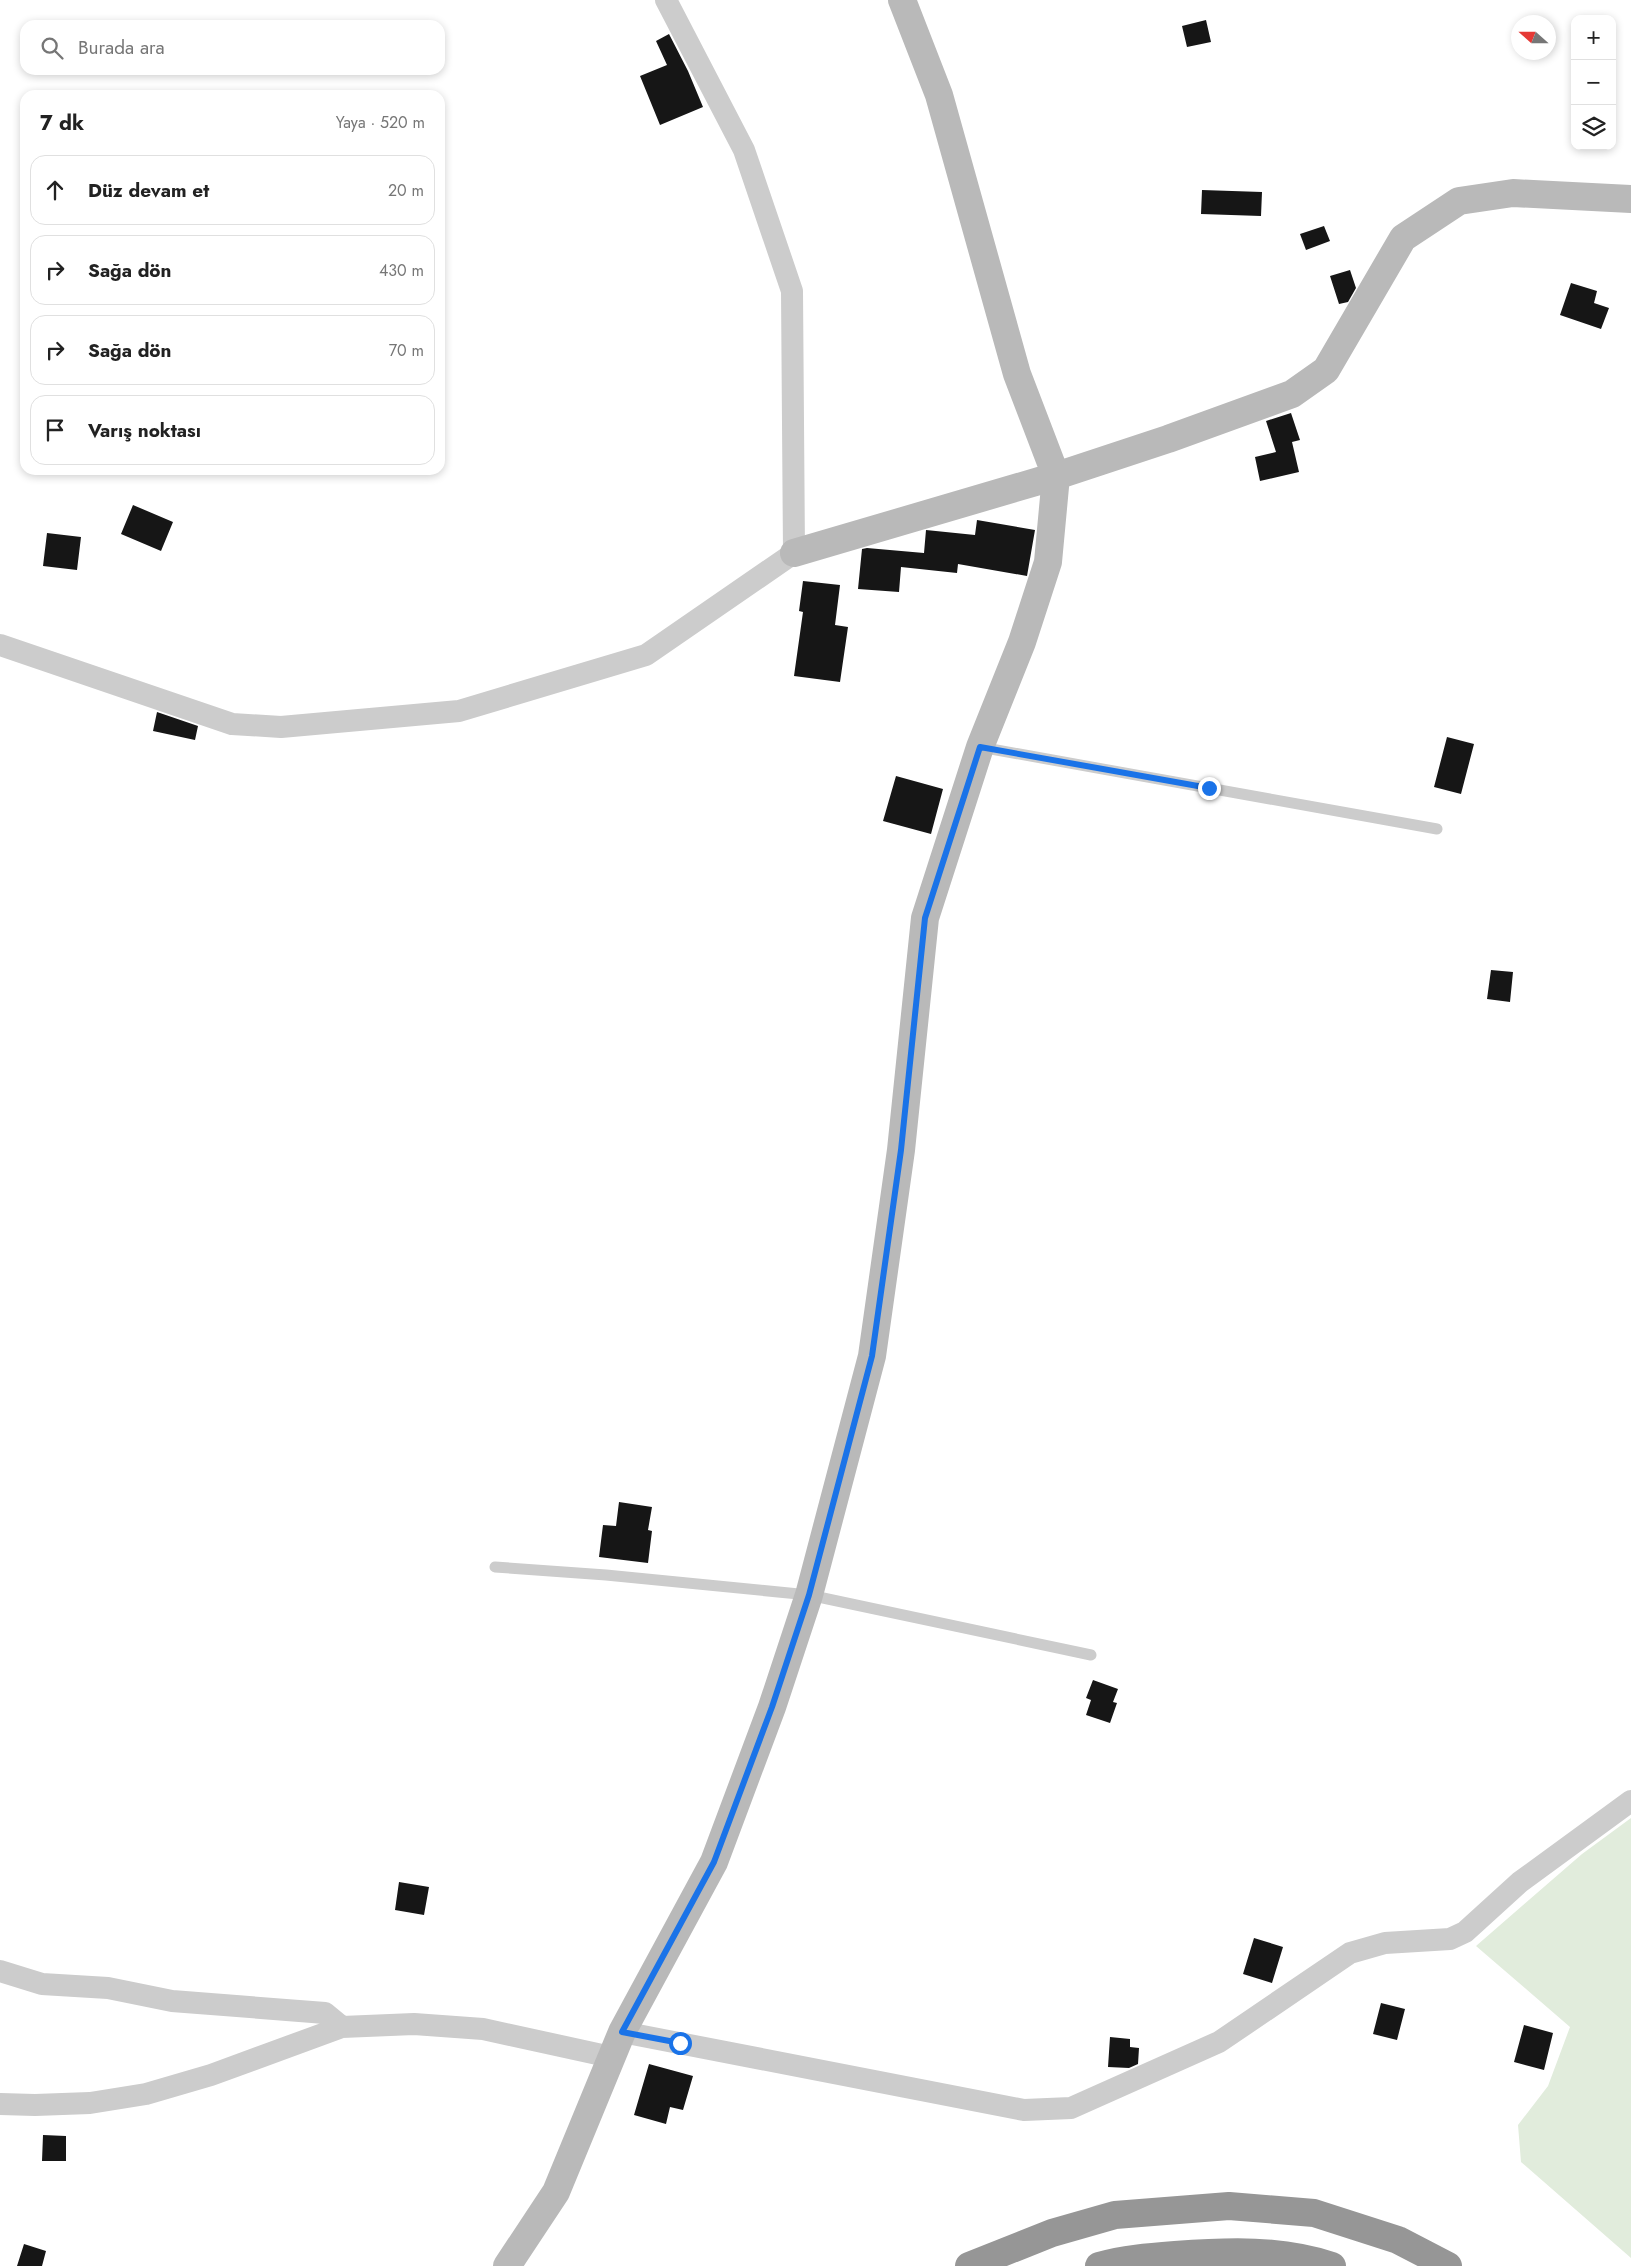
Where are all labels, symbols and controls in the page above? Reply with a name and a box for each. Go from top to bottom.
north arrow [1511,15,1556,60]
map controls [1571,15,1616,150]
button: + [1571,15,1616,60]
search box [20,20,445,75]
icon: search [38,34,66,62]
text: Burada ara [78,34,165,61]
button: − [1571,60,1616,105]
button: layers [1571,105,1616,150]
text: 7 dk [40,108,84,138]
text: Yaya · 520 m [336,111,425,134]
icon: ahead [41,176,69,204]
text: Düz devam et [88,177,209,204]
text: 20 m [388,179,424,202]
icon: right [41,256,69,284]
text: Sağa dön [88,257,172,284]
text: 430 m [379,259,424,282]
icon: right [41,336,69,364]
text: Sağa dön [88,337,172,364]
text: 70 m [389,339,424,362]
icon: arrive [41,416,69,444]
text: Varış noktası [88,417,201,444]
route end [1198,777,1221,800]
route start [669,2032,692,2055]

